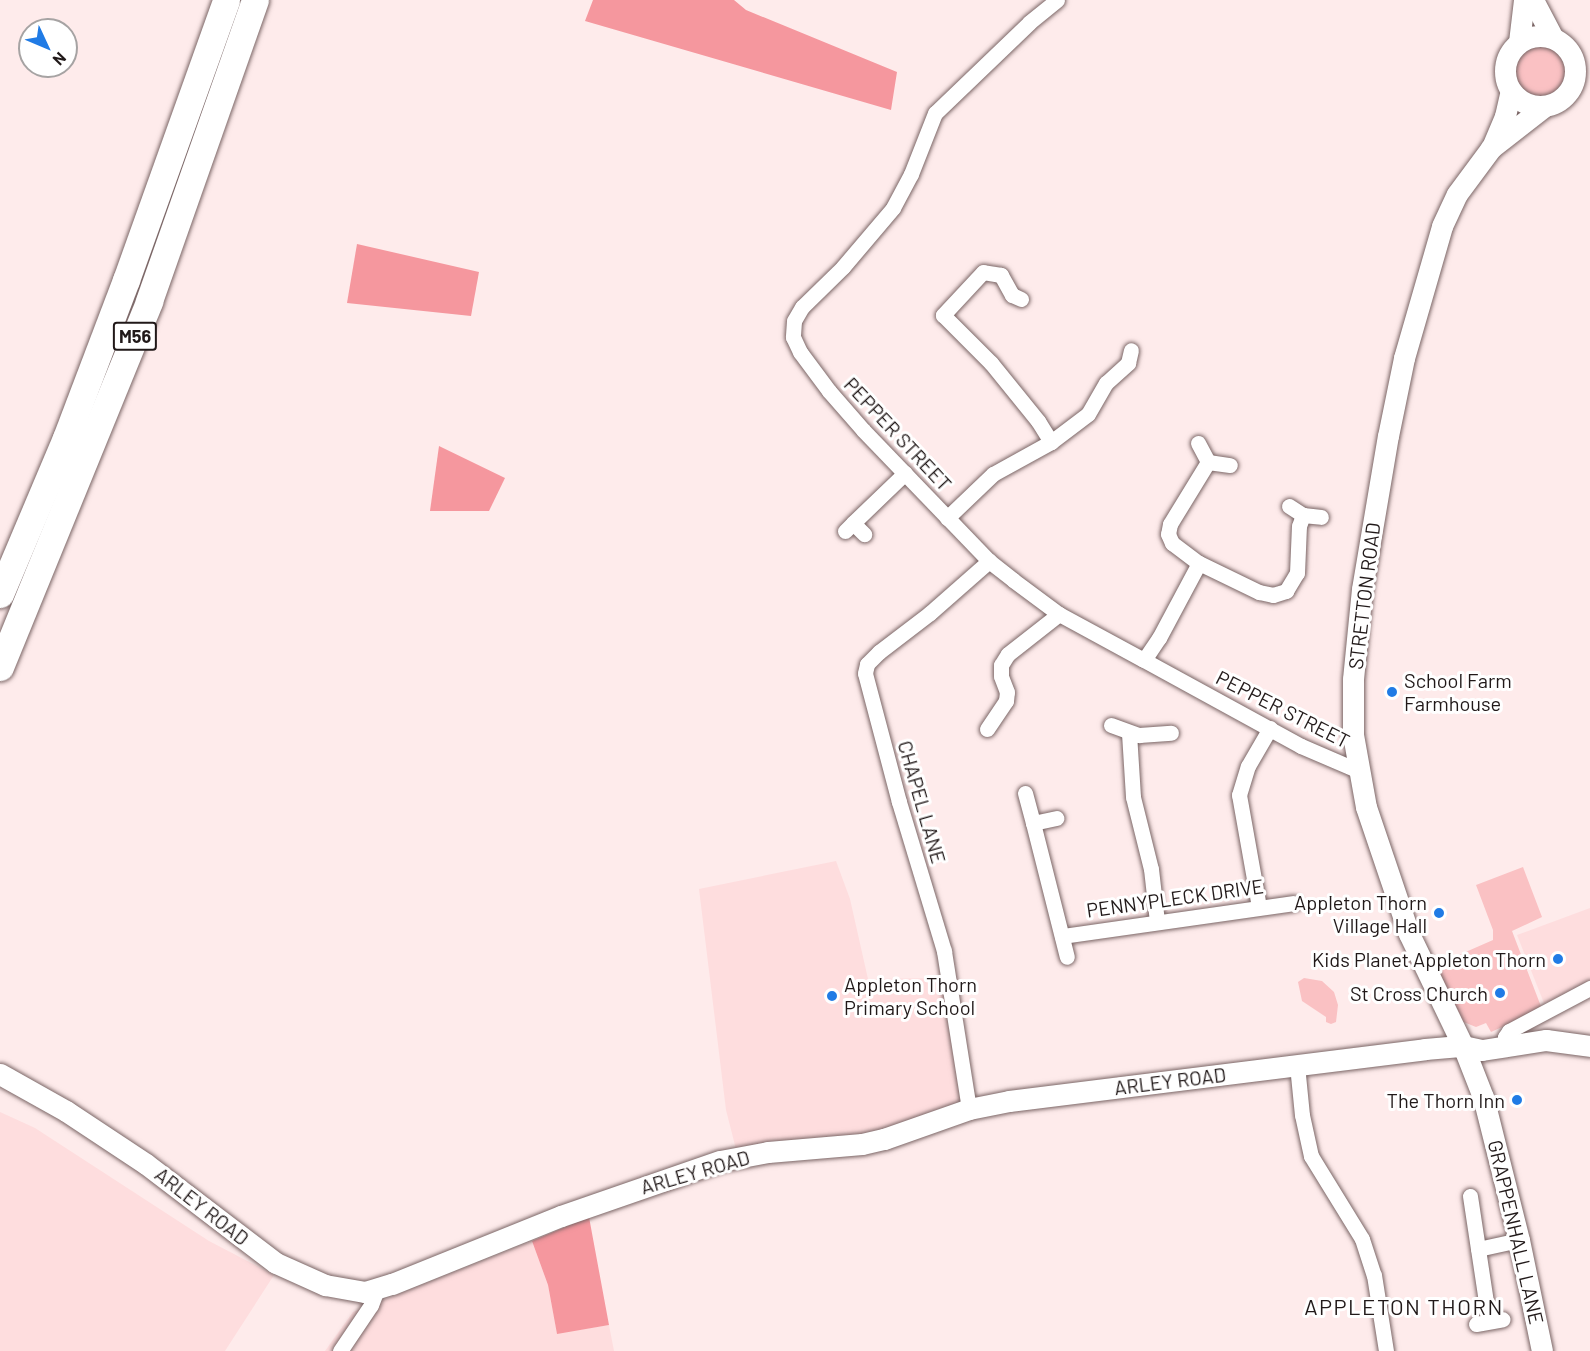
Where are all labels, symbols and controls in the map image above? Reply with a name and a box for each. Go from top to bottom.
north arrow [18,18,78,78]
text: N [49,49,70,70]
road number: M56 [112,321,158,351]
street label: PEPPER STREET [839,372,957,496]
street label: STRETTON ROAD [1343,521,1385,671]
street label: PEPPER STREET [1212,665,1354,753]
place label: School Farm Farmhouse [1404,668,1512,715]
marker: School Farm Farmhouse [1385,685,1399,699]
street label: CHAPEL LANE [893,738,951,866]
street label: PENNYPLECK DRIVE [1085,874,1265,922]
place label: Appleton Thorn Village Hall [1294,890,1427,937]
marker: Appleton Thorn Village Hall [1432,906,1446,920]
place label: Kids Planet Appleton Thorn [1312,947,1546,971]
marker: Kids Planet Appleton Thorn [1551,952,1565,966]
place label: Appleton Thorn Primary School [844,972,977,1019]
place label: St Cross Church [1350,981,1488,1005]
marker: St Cross Church [1493,986,1507,1000]
marker: Appleton Thorn Primary School [825,989,839,1003]
street label: ARLEY ROAD [1113,1062,1227,1100]
place label: The Thorn Inn [1387,1088,1505,1112]
marker: The Thorn Inn [1510,1093,1524,1107]
street label: GRAPPENHALL LANE [1483,1137,1549,1327]
street label: ARLEY ROAD [638,1145,752,1199]
street label: ARLEY ROAD [150,1162,254,1250]
district label: APPLETON THORN [1304,1294,1504,1320]

